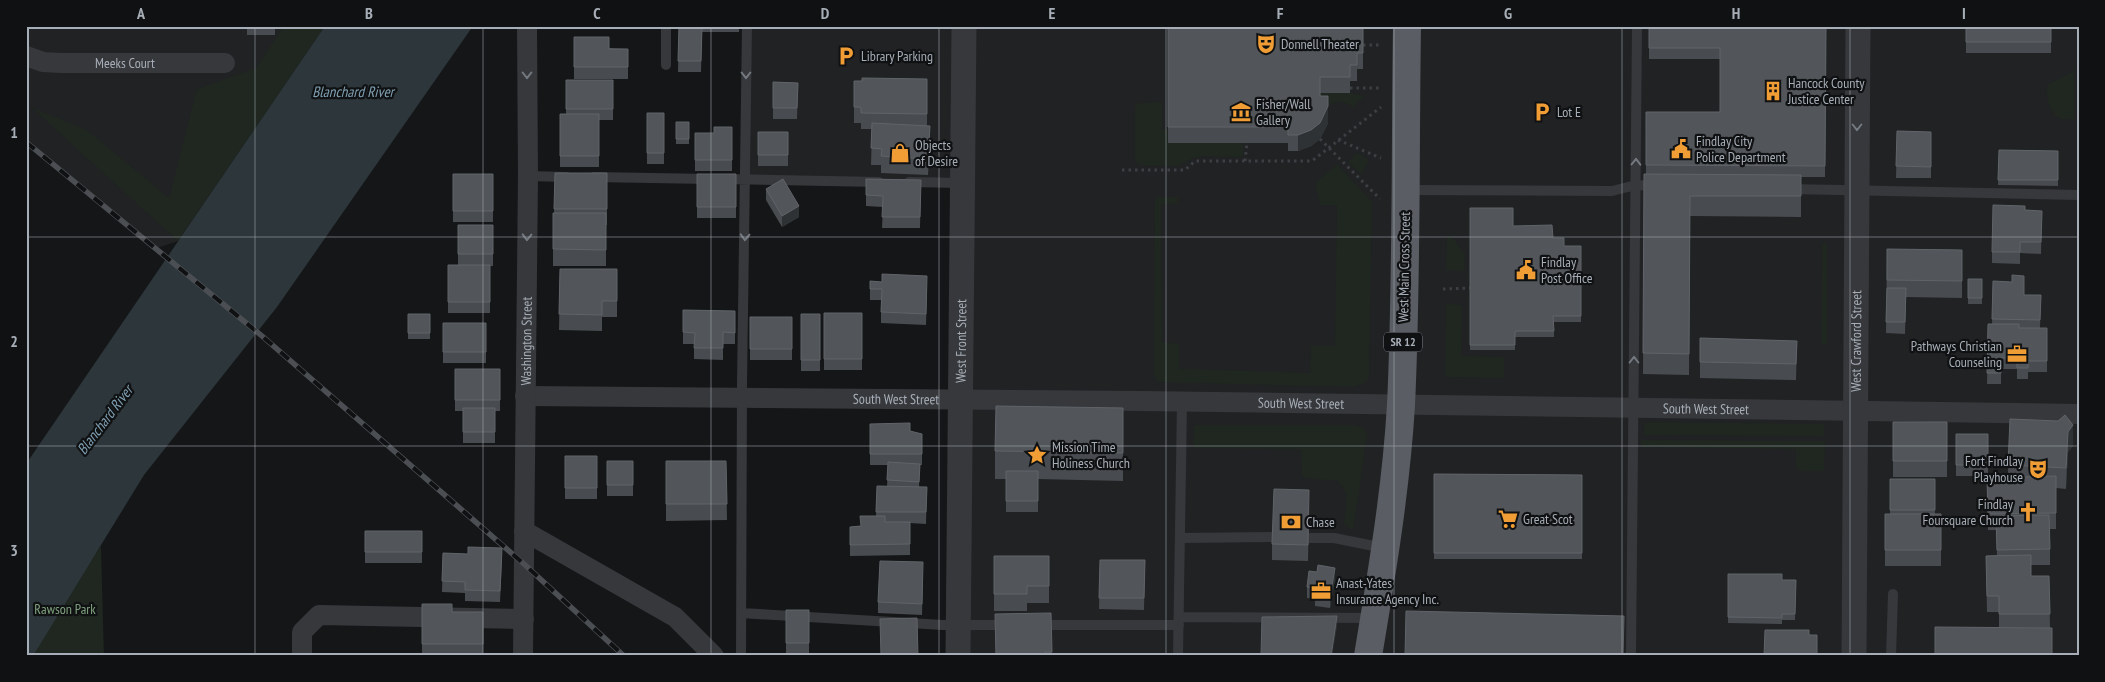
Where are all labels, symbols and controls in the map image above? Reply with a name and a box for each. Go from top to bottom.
text: A [136,3,146,23]
text: B [365,3,373,23]
text: C [593,3,601,23]
text: D [821,3,830,23]
text: E [1049,3,1056,23]
text: F [1277,3,1284,23]
text: G [1504,3,1512,23]
text: H [1732,3,1740,23]
text: I [1962,3,1966,23]
theatre icon: Donnell Theater [1255,33,1277,55]
place label: Donnell Theater [1281,35,1359,53]
parking icon: Library Parking [835,45,857,67]
place label: Library Parking [861,47,933,65]
street label: Meeks Court [95,54,155,72]
one-way arrow [522,72,532,79]
one-way arrow [741,72,751,79]
place label: Hancock County Justice Center [1787,74,1865,108]
building icon: Hancock County Justice Center [1762,80,1784,102]
water label: Blanchard River [312,82,396,101]
place label: Fisher/Wall Gallery [1256,95,1311,129]
museum icon: Fisher/Wall Gallery [1230,101,1252,123]
parking icon: Lot E [1531,101,1553,123]
place label: Lot E [1557,103,1581,121]
text: 1 [10,122,18,142]
one-way arrow [1852,124,1862,132]
place label: Findlay City Police Department [1696,132,1786,166]
place label: Objects of Desire [915,136,958,170]
public building icon: Findlay City Police Department [1670,138,1692,160]
shop icon: Objects of Desire [889,142,911,164]
one-way arrow [1631,158,1641,166]
street label: West Main Cross Street [1394,211,1414,322]
one-way arrow [522,234,532,242]
one-way arrow [739,234,750,242]
place label: Findlay Post Office [1541,253,1593,287]
public building icon: Findlay Post Office [1515,259,1537,281]
street label: West Crawford Street [1847,290,1865,392]
street label: Washington Street [517,296,536,385]
street label: West Front Street [952,299,970,383]
text: 2 [10,331,18,351]
road number: SR 12 [1384,332,1422,352]
place label: Pathways Christian Counseling [1911,337,2002,371]
office icon: Pathways Christian Counseling [2006,343,2028,365]
one-way arrow [1629,355,1639,363]
water label: Blanchard River [73,380,138,458]
street label: South West Street [853,390,939,408]
street label: South West Street [1258,394,1344,413]
street label: South West Street [1663,399,1749,418]
place label: Mission Time Holiness Church [1052,438,1130,472]
place icon: Mission Time Holiness Church [1026,444,1048,466]
place label: Fort Findlay Playhouse [1965,452,2024,486]
theatre icon: Fort Findlay Playhouse [2027,458,2049,480]
place label: Findlay Foursquare Church [1923,495,2014,529]
church icon: Findlay Foursquare Church [2017,501,2039,523]
supermarket icon: Great Scot [1497,508,1519,530]
place label: Great Scot [1523,510,1573,528]
bank icon: Chase [1280,511,1302,533]
place label: Chase [1306,513,1335,531]
text: 3 [10,540,18,560]
place label: Anast-Yates Insurance Agency Inc. [1336,574,1439,608]
office icon: Anast-Yates Insurance Agency Inc. [1310,580,1332,602]
park label: Rawson Park [34,600,96,618]

